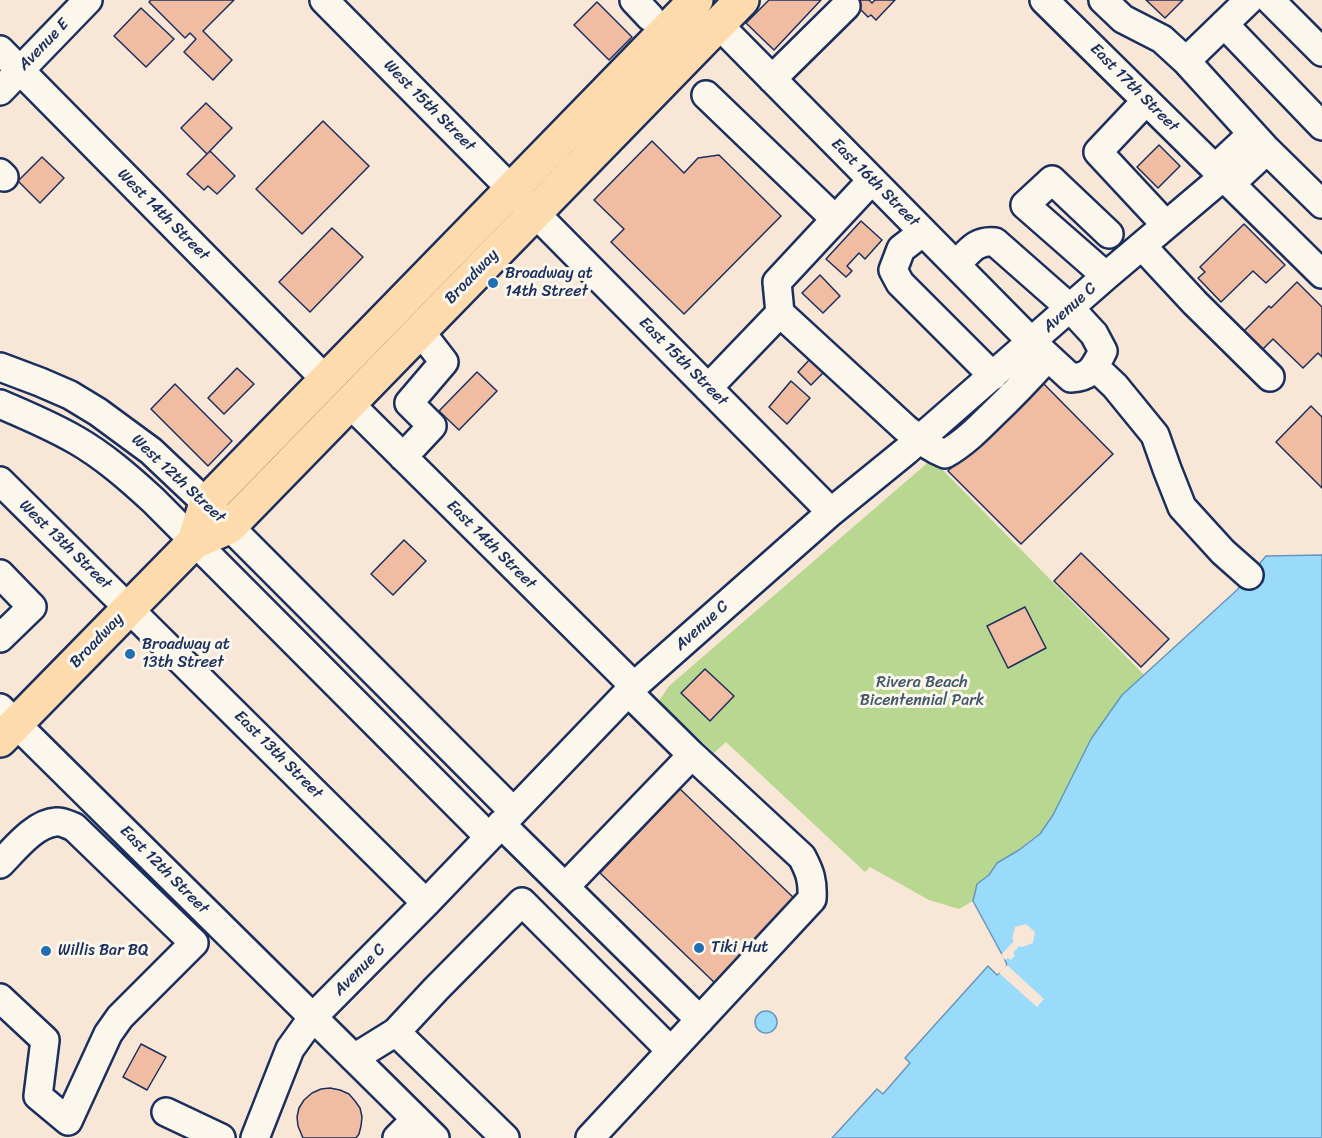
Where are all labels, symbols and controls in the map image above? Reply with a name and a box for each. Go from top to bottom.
street label: Avenue E [15,15,73,75]
street label: East 17th Street [1086,40,1182,136]
street label: West 15th Street [379,56,479,156]
street label: East 16th Street [827,135,923,231]
street label: West 14th Street [113,165,213,265]
street label: Broadway [441,246,503,308]
place label: Broadway at 14th Street [505,264,593,302]
marker: Broadway at 14th Street [486,276,500,290]
street label: Avenue C [1039,279,1101,337]
street label: East 15th Street [634,313,732,411]
street label: West 12th Street [127,431,229,527]
street label: West 13th Street [15,496,115,594]
street label: East 14th Street [442,496,540,594]
street label: Avenue C [671,597,733,655]
street label: Broadway [66,610,128,672]
place label: Broadway at 13th Street [142,635,230,673]
marker: Broadway at 13th Street [123,647,137,661]
park label: Rivera Beach Bicentennial Park [860,673,984,711]
street label: East 13th Street [230,707,326,803]
street label: East 12th Street [116,822,212,918]
place label: Tiki Hut [711,938,768,958]
street label: Avenue C [330,940,390,1000]
place label: Willis Bar BQ [58,941,148,961]
marker: Tiki Hut [692,941,706,955]
marker: Willis Bar BQ [39,944,53,958]

